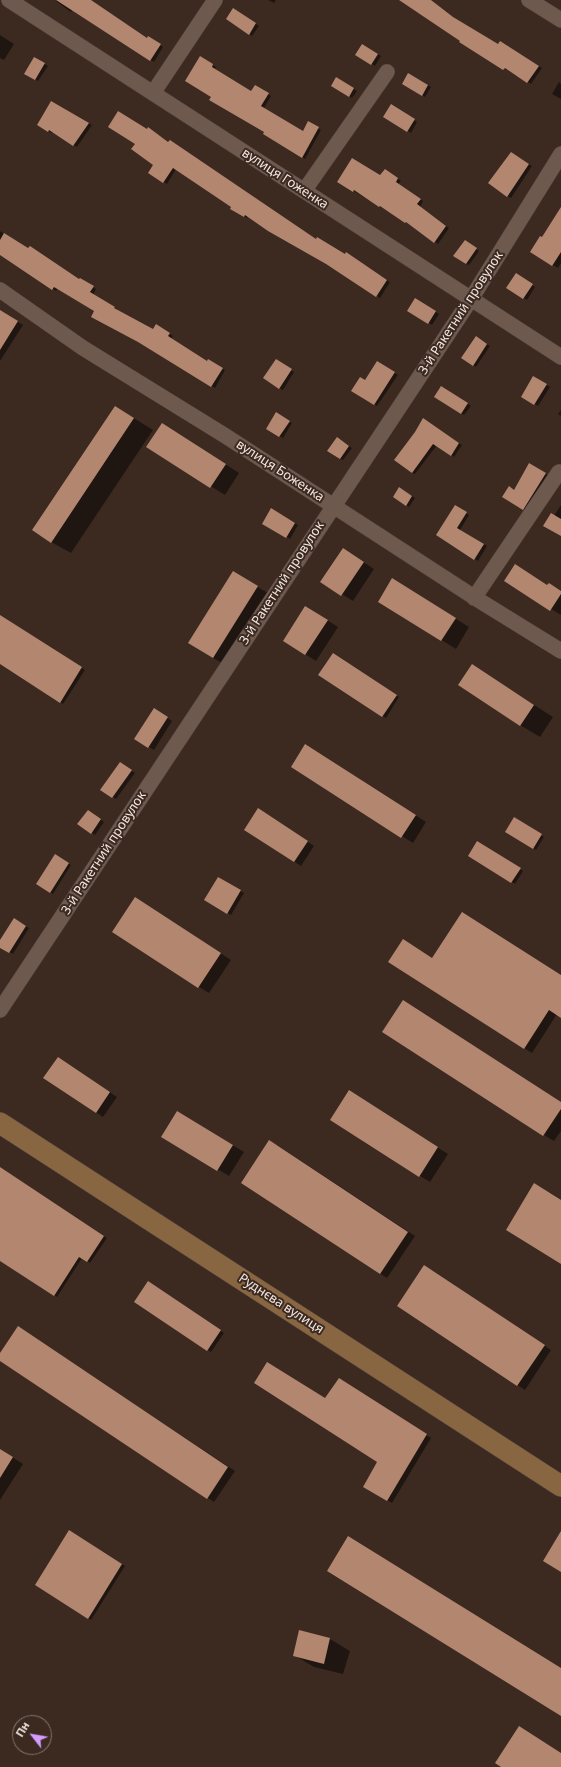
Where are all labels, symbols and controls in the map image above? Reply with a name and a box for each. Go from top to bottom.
street label: вулиця Гоженка [239,145,331,213]
street label: 3-й Ракетний провулок [415,248,507,378]
street label: вулиця Боженка [233,437,327,505]
street label: 3-й Ракетний провулок [236,518,328,648]
street label: 3-й Ракетний провулок [58,788,150,918]
street label: Руднєва вулиця [235,1271,327,1337]
north arrow [12,1715,52,1755]
text: Пн [12,1719,33,1740]

